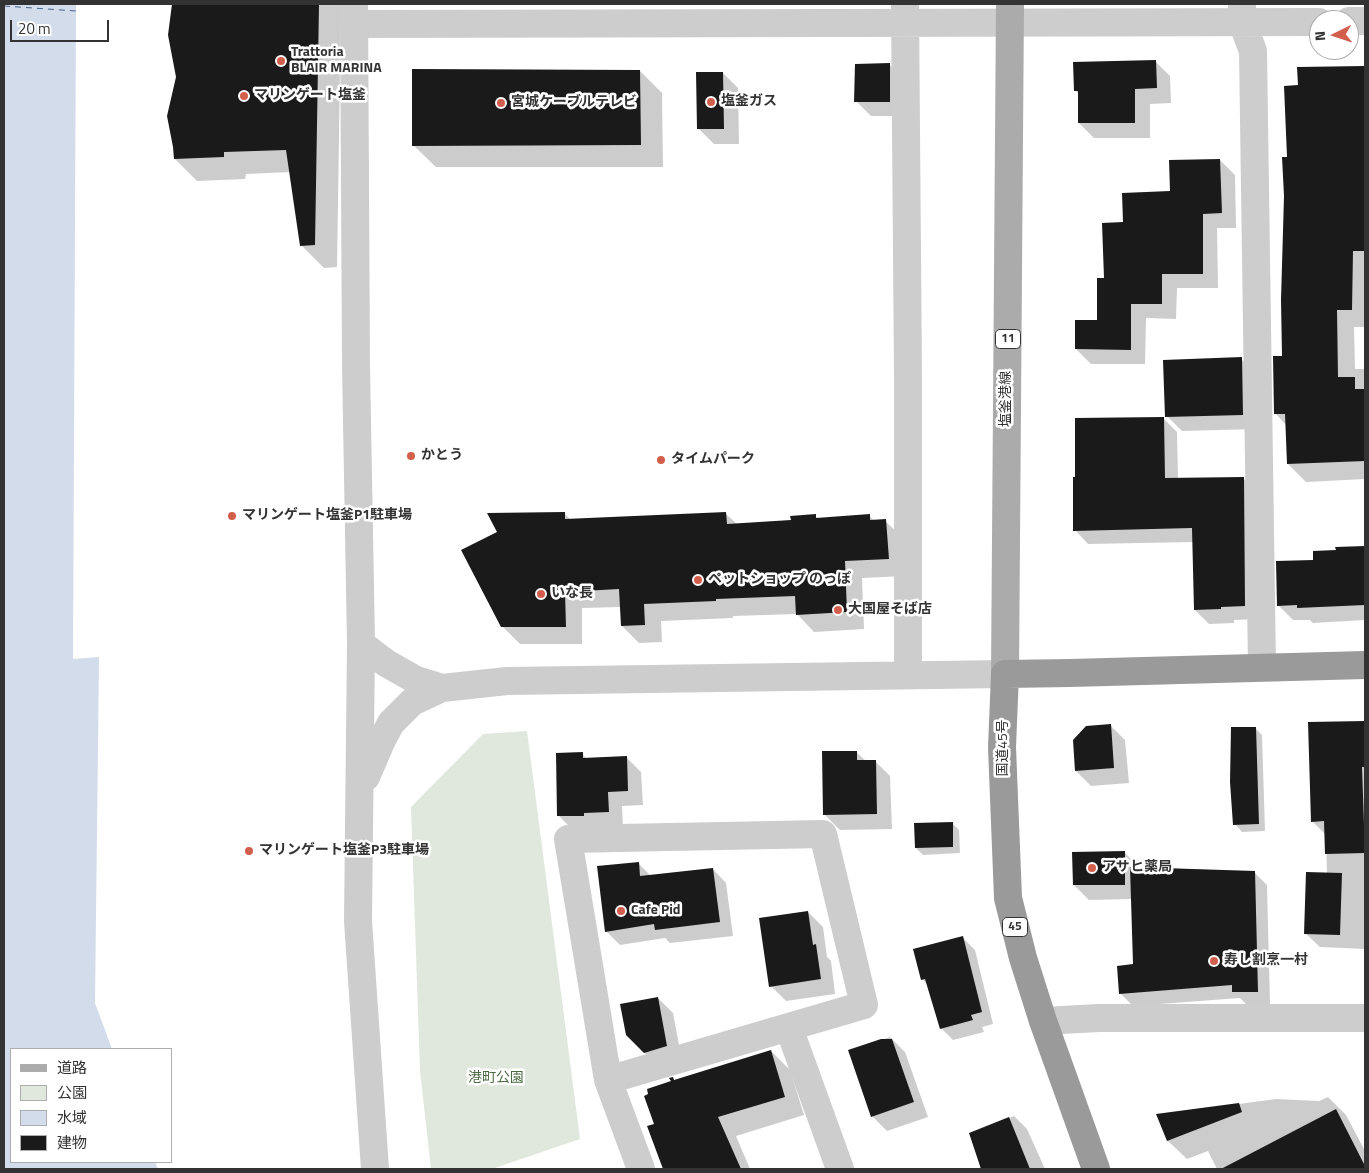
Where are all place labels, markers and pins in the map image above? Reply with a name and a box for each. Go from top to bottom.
place label: Trattoria BLAIR MARINA [291,45,382,78]
marker: Trattoria BLAIR MARINA [275,55,287,67]
place label: マリンゲート塩釜 [254,88,366,104]
marker: マリンゲート塩釜 [238,90,250,102]
place label: 塩釜ガス [721,94,777,110]
place label: 宮城ケーブルテレビ [511,95,637,111]
marker: 塩釜ガス [705,96,717,108]
marker: 宮城ケーブルテレビ [495,97,507,109]
place label: かとう [421,448,463,464]
marker: かとう [405,450,417,462]
place label: タイムパーク [671,452,755,468]
marker: タイムパーク [655,454,667,466]
place label: マリンゲート塩釜P1駐車場 [242,508,412,524]
marker: マリンゲート塩釜P1駐車場 [226,510,238,522]
place label: ペットショップ のっぽ [708,572,851,588]
marker: ペットショップ のっぽ [692,574,704,586]
place label: いな長 [551,586,593,602]
marker: いな長 [535,588,547,600]
place label: 大国屋そば店 [848,602,932,618]
marker: 大国屋そば店 [832,604,844,616]
place label: マリンゲート塩釜P3駐車場 [259,843,429,859]
marker: マリンゲート塩釜P3駐車場 [243,845,255,857]
place label: アサヒ薬局 [1102,860,1172,876]
marker: アサヒ薬局 [1086,862,1098,874]
place label: Cafe Pid [631,903,680,919]
marker: Cafe Pid [615,905,627,917]
place label: 寿し割烹一村 [1224,953,1308,969]
marker: 寿し割烹一村 [1208,955,1220,967]

